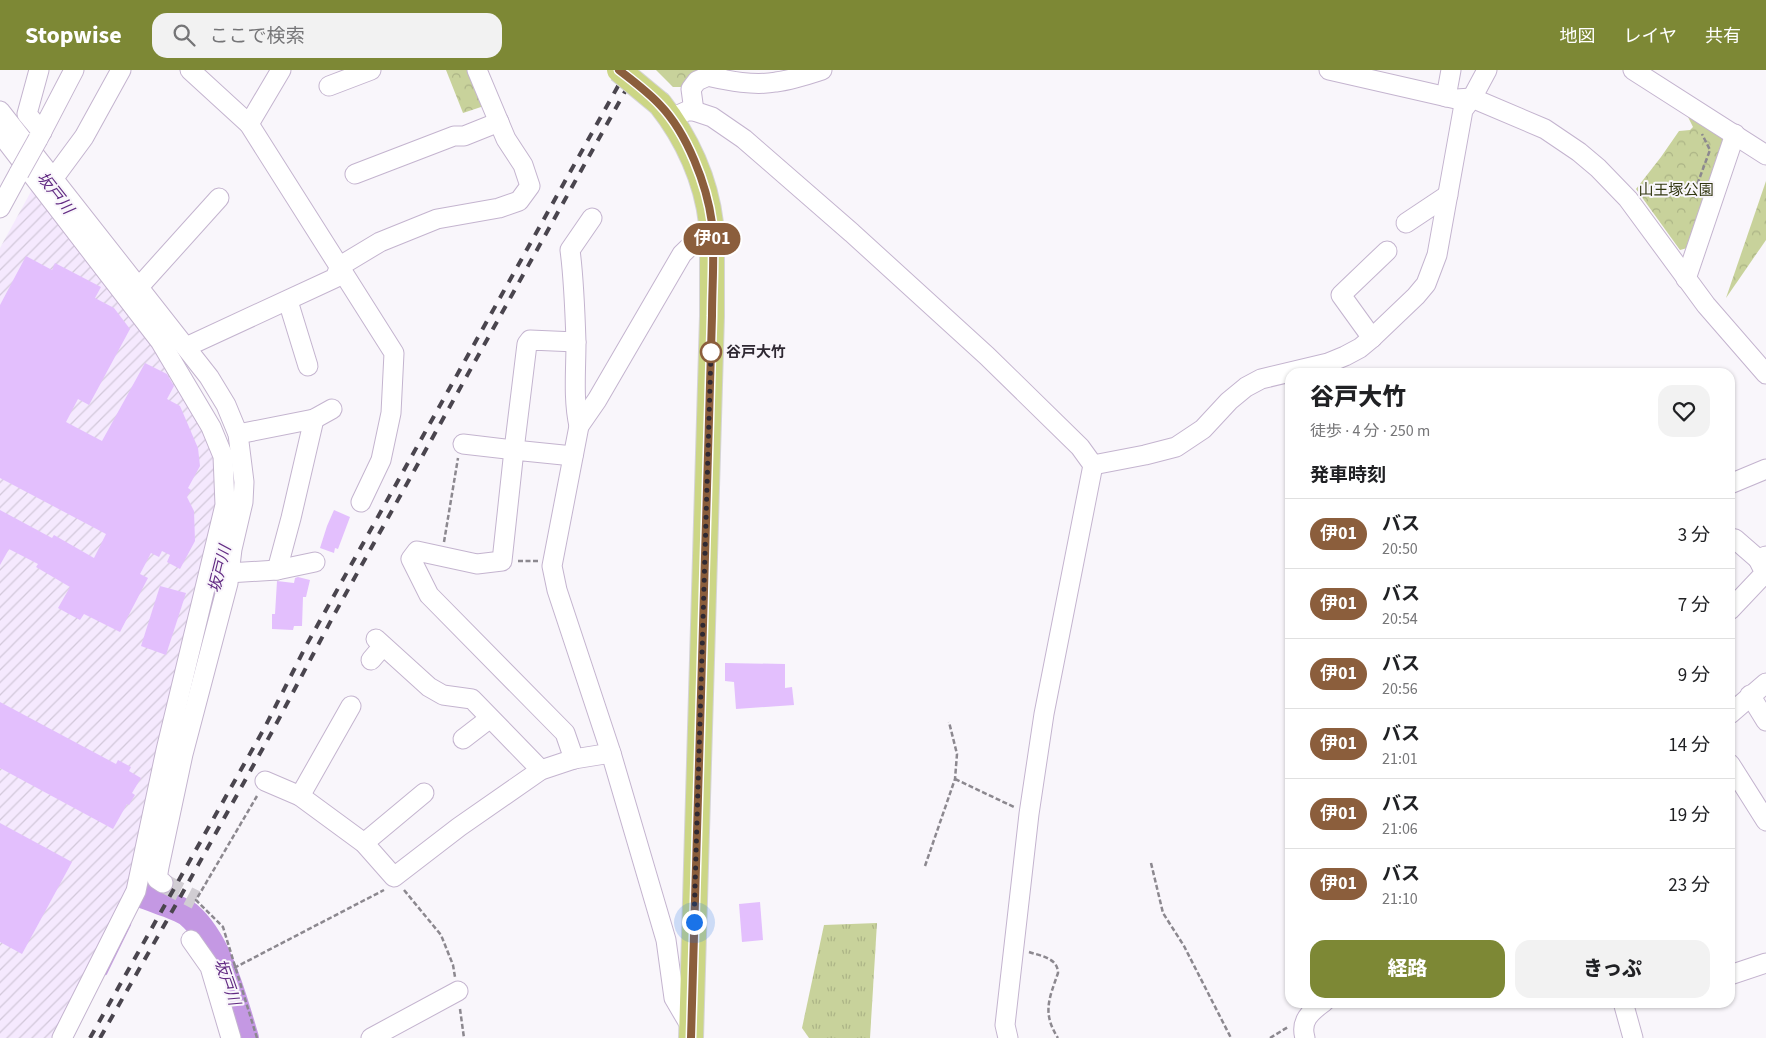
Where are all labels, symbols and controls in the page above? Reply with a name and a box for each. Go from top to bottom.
search box [152,13,502,58]
text: Stopwise [25,18,122,53]
icon: search [170,21,198,49]
text: ここで検索 [210,23,305,50]
text: 地図 [1560,24,1596,49]
text: レイヤ [1624,24,1677,49]
text: 共有 [1705,24,1741,49]
water label: 坂戸川 [32,167,80,220]
park label: 山王塚公園 [1638,180,1714,201]
line badge: 伊01 [683,223,741,255]
text: 伊01 [693,226,731,251]
marker: 谷戸大竹 [700,341,722,363]
place label: 谷戸大竹 [726,342,786,363]
text: 谷戸大竹 [1310,380,1406,415]
button: heart [1658,385,1710,437]
text: 徒歩 · 4 分 · 250 m [1310,420,1430,442]
text: 発車時刻 [1310,462,1386,489]
text: バス [1382,511,1420,538]
text: 伊01 [1320,521,1357,546]
text: 3 分 [1678,522,1710,549]
text: 20:50 [1382,538,1418,560]
water label: 坂戸川 [204,541,237,595]
text: バス [1382,581,1420,608]
text: 伊01 [1320,591,1357,616]
text: 7 分 [1678,592,1710,619]
text: 20:54 [1382,608,1418,630]
text: バス [1382,651,1420,678]
text: 伊01 [1320,661,1357,686]
text: 9 分 [1678,662,1710,689]
text: 20:56 [1382,678,1418,700]
text: バス [1382,721,1420,748]
text: 伊01 [1320,731,1357,756]
text: 14 分 [1668,732,1710,759]
text: 21:01 [1382,748,1418,770]
text: バス [1382,791,1420,818]
text: 伊01 [1320,801,1357,826]
text: 19 分 [1668,802,1710,829]
text: 21:06 [1382,818,1418,840]
text: バス [1382,861,1420,888]
text: 伊01 [1320,871,1357,896]
text: 23 分 [1668,872,1710,899]
text: 21:10 [1382,888,1418,910]
your location [682,910,707,935]
button: 経路 [1310,940,1505,998]
button: きっぷ [1515,940,1710,998]
water label: 坂戸川 [209,956,246,1010]

